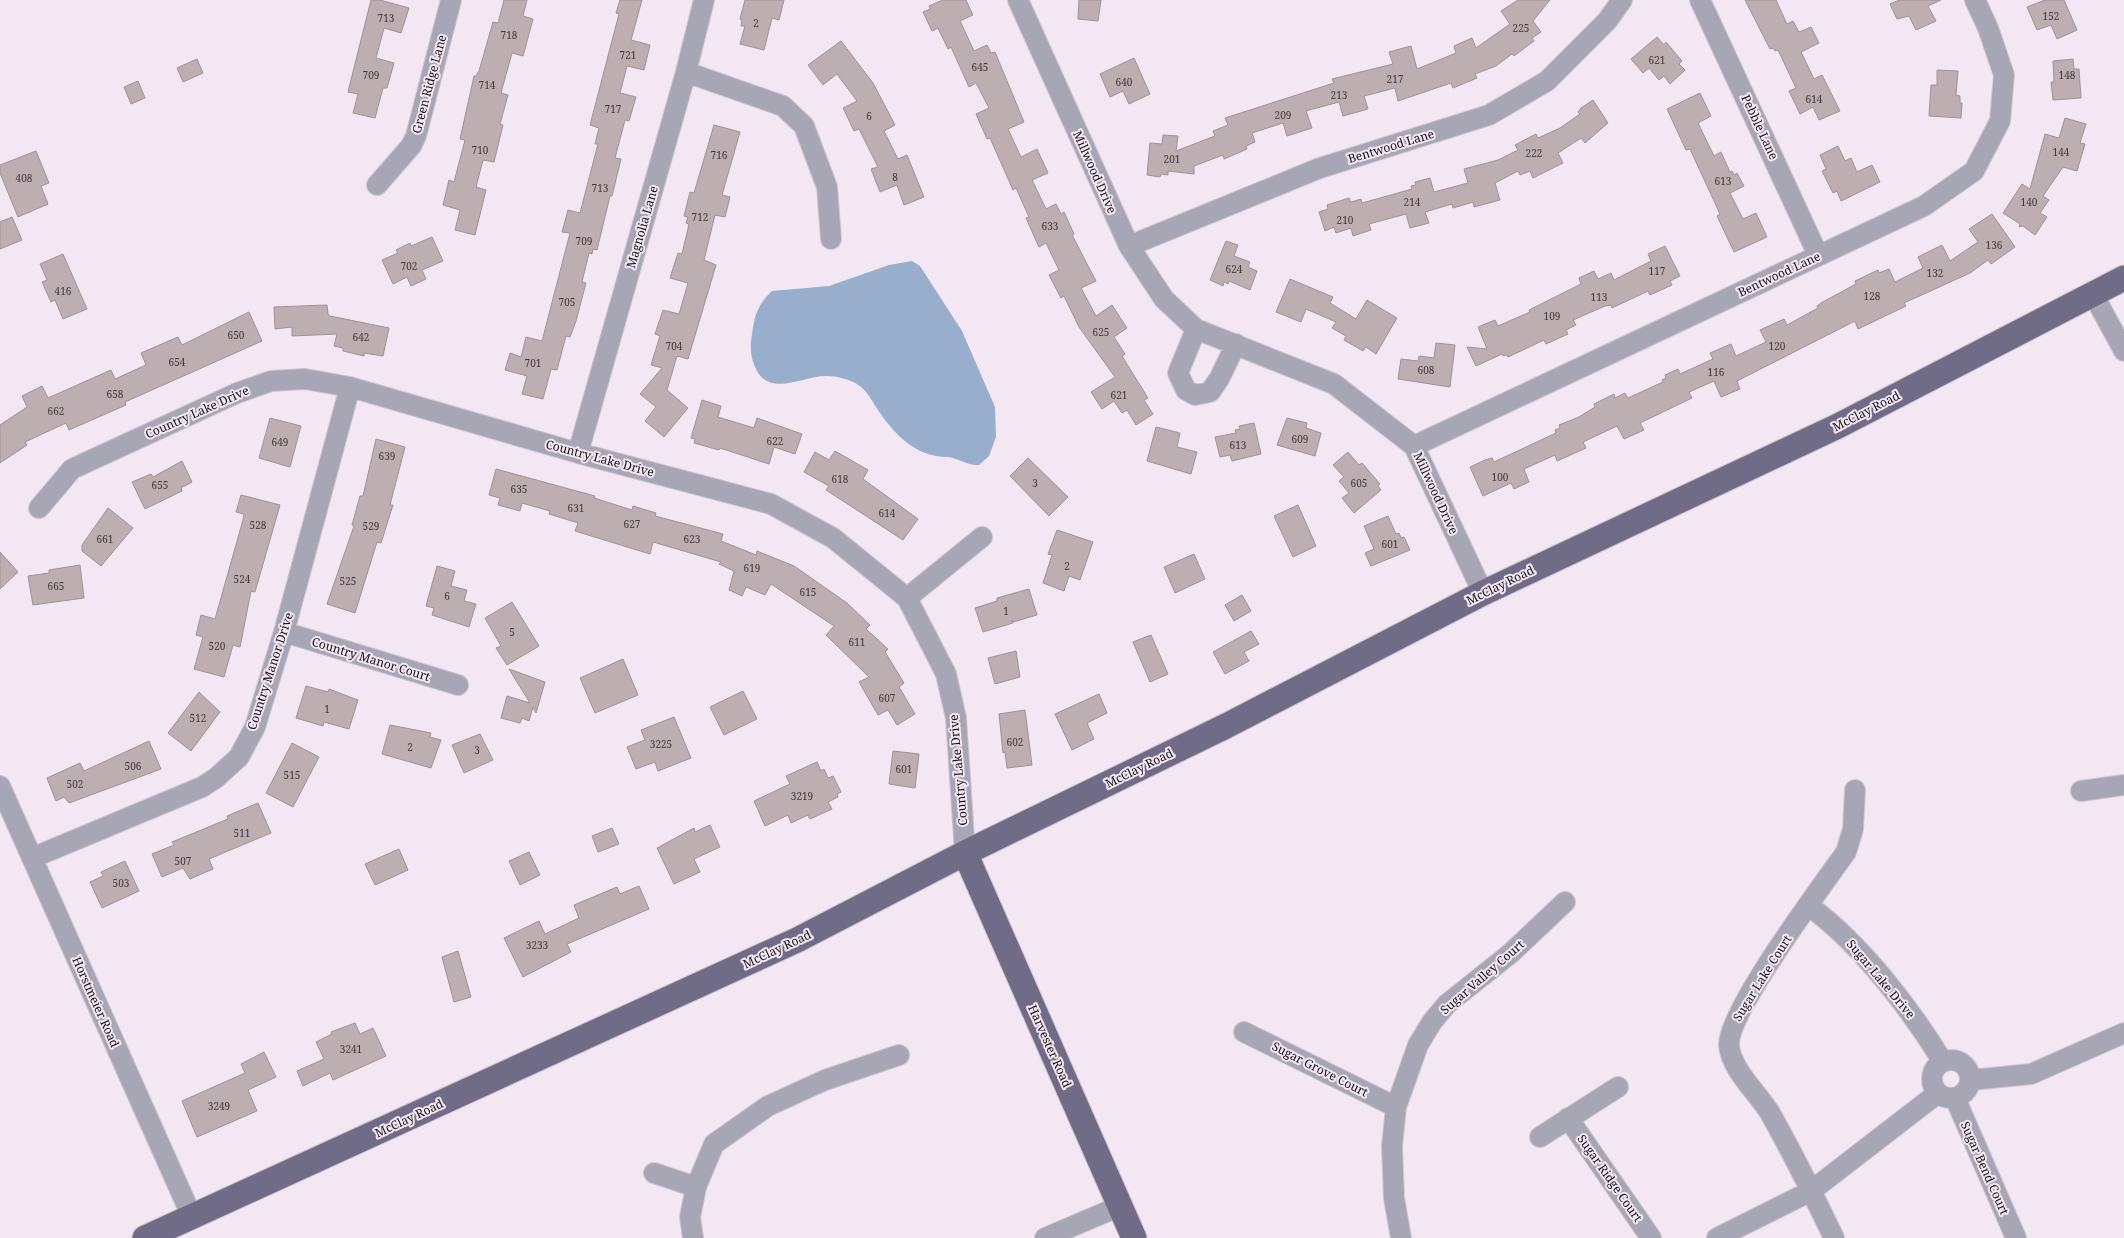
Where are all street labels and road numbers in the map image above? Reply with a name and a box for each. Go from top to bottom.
street label: Green Ridge Lane [408,33,450,135]
street label: Pebble Lane [1737,92,1783,162]
street label: Bentwood Lane [1346,125,1436,167]
street label: Millwood Drive [1069,128,1121,216]
street label: Magnolia Lane [622,184,662,270]
street label: Bentwood Lane [1735,247,1823,301]
street label: Country Lake Drive [143,382,251,442]
street label: McClay Road [1829,386,1903,435]
street label: Country Lake Drive [544,435,656,481]
street label: Millwood Drive [1410,449,1462,537]
street label: McClay Road [1463,561,1537,609]
street label: Country Manor Drive [243,610,297,732]
street label: Country Manor Court [310,633,432,685]
street label: Country Lake Drive [945,714,971,826]
street label: McClay Road [1102,744,1176,792]
street label: McClay Road [740,925,815,972]
street label: Sugar Lake Court [1729,932,1795,1024]
street label: Sugar Valley Court [1436,936,1528,1018]
street label: Sugar Lake Drive [1843,936,1919,1022]
street label: Horstmeier Road [68,954,124,1051]
street label: Harvester Road [1024,1002,1076,1091]
street label: Sugar Grove Court [1269,1037,1371,1101]
street label: McClay Road [372,1094,447,1141]
street label: Sugar Bend Court [1957,1119,2013,1217]
street label: Sugar Ridge Court [1573,1131,1647,1225]

